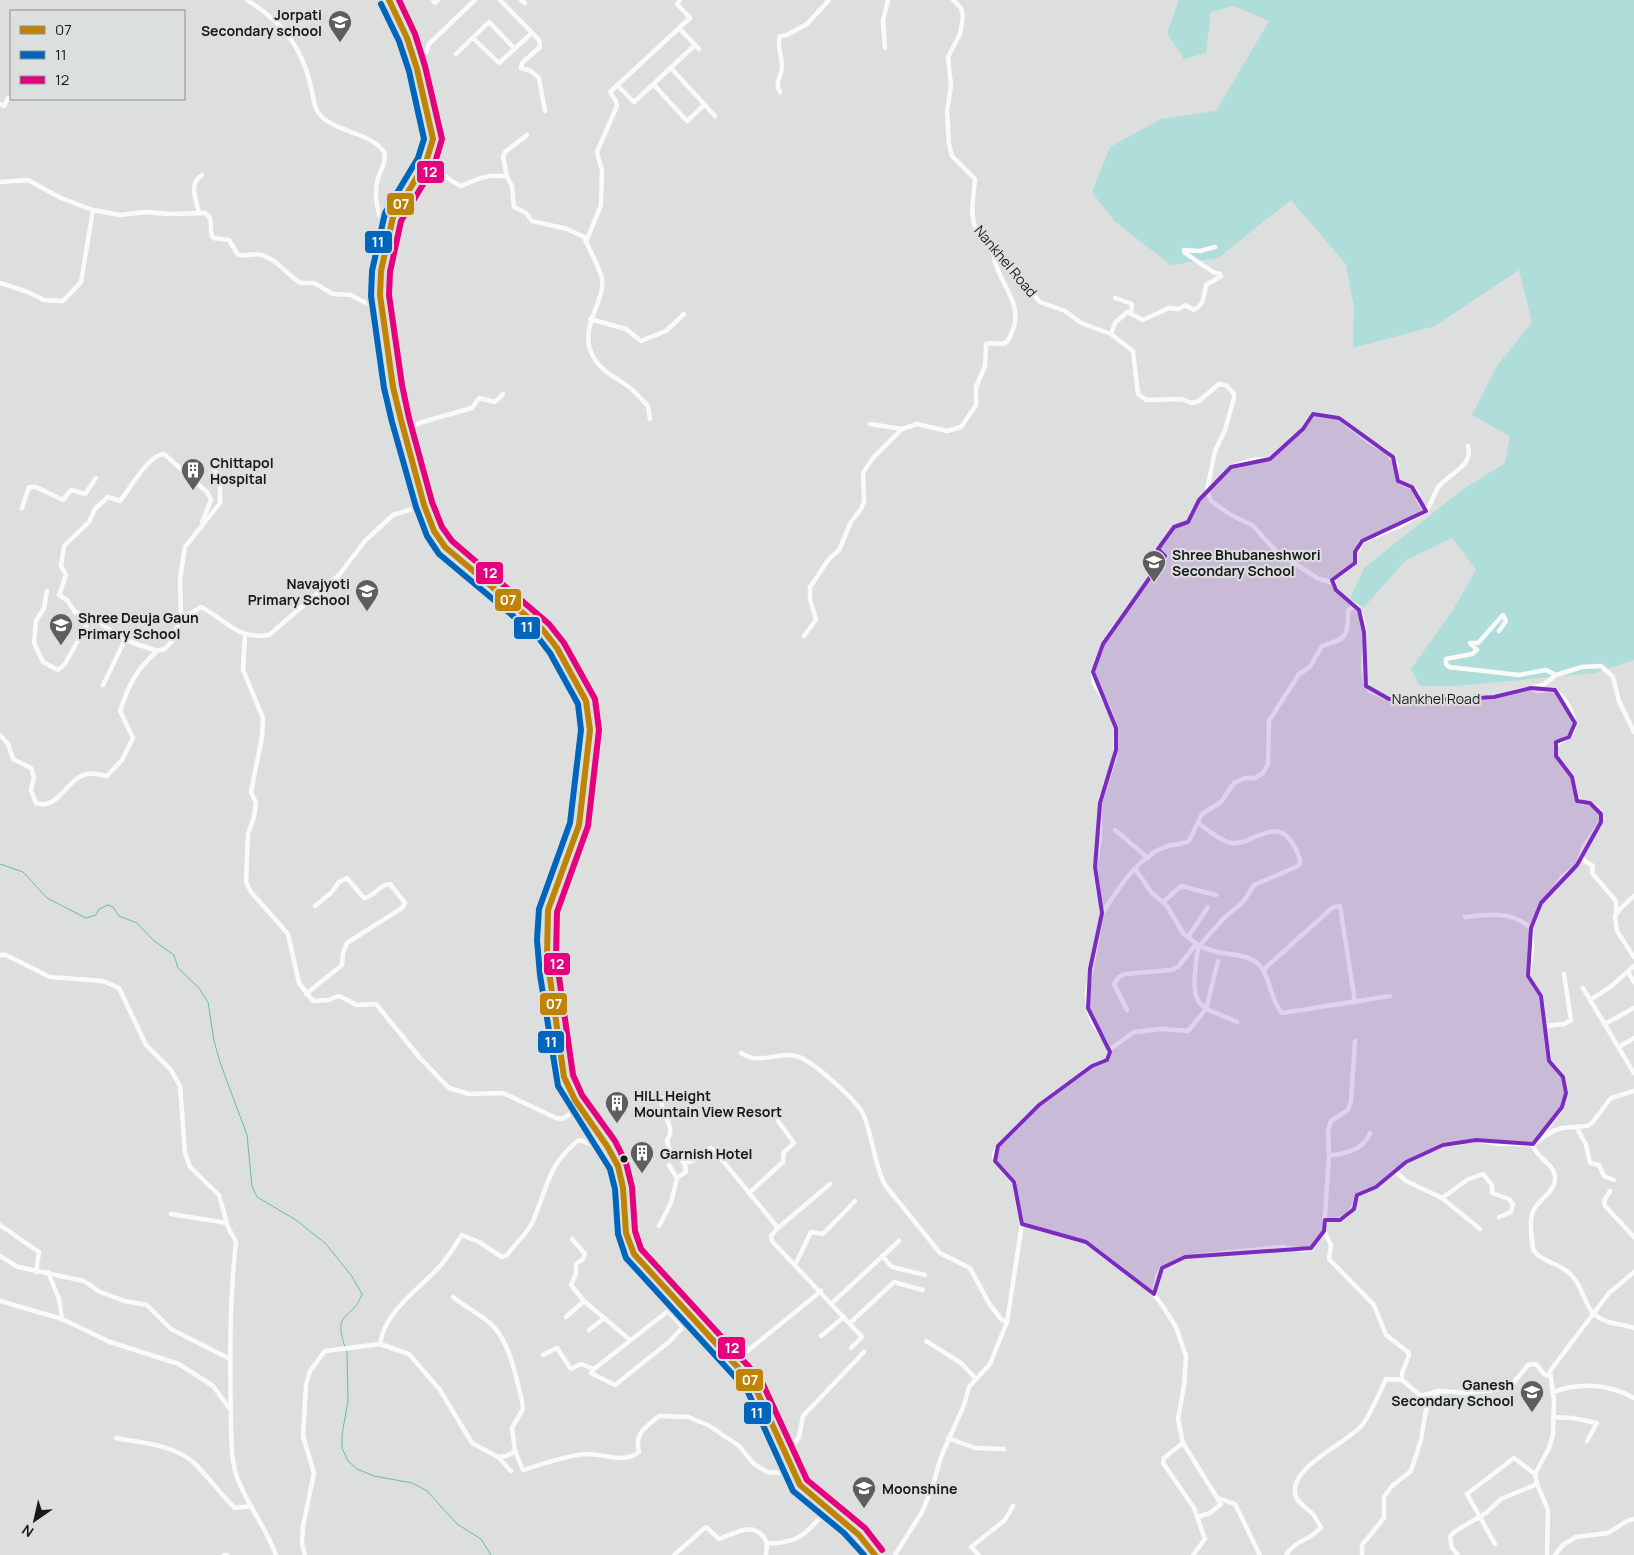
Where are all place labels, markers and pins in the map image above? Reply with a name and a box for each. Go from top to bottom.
place label: Jorpati Secondary school [201,5,322,40]
school or university icon: Jorpati Secondary school [327,9,353,43]
place label: Chittapol Hospital [210,453,274,488]
building icon: Chittapol Hospital [180,457,206,491]
place label: Shree Bhubaneshwori Secondary School [1172,545,1321,580]
school or university icon: Shree Bhubaneshwori Secondary School [1141,549,1167,583]
place label: Navajyoti Primary School [248,574,350,609]
school or university icon: Navajyoti Primary School [354,578,380,612]
place label: Shree Deuja Gaun Primary School [78,608,199,643]
school or university icon: Shree Deuja Gaun Primary School [48,612,74,646]
place label: HILL Height Mountain View Resort [634,1086,782,1121]
building icon: HILL Height Mountain View Resort [604,1090,630,1124]
building icon: Garnish Hotel [629,1140,655,1174]
place label: Garnish Hotel [660,1144,753,1163]
unlabelled marker [619,1154,629,1164]
place label: Ganesh Secondary School [1391,1375,1514,1410]
school or university icon: Ganesh Secondary School [1519,1379,1545,1413]
school or university icon: Moonshine [851,1475,877,1509]
place label: Moonshine [882,1479,957,1498]

